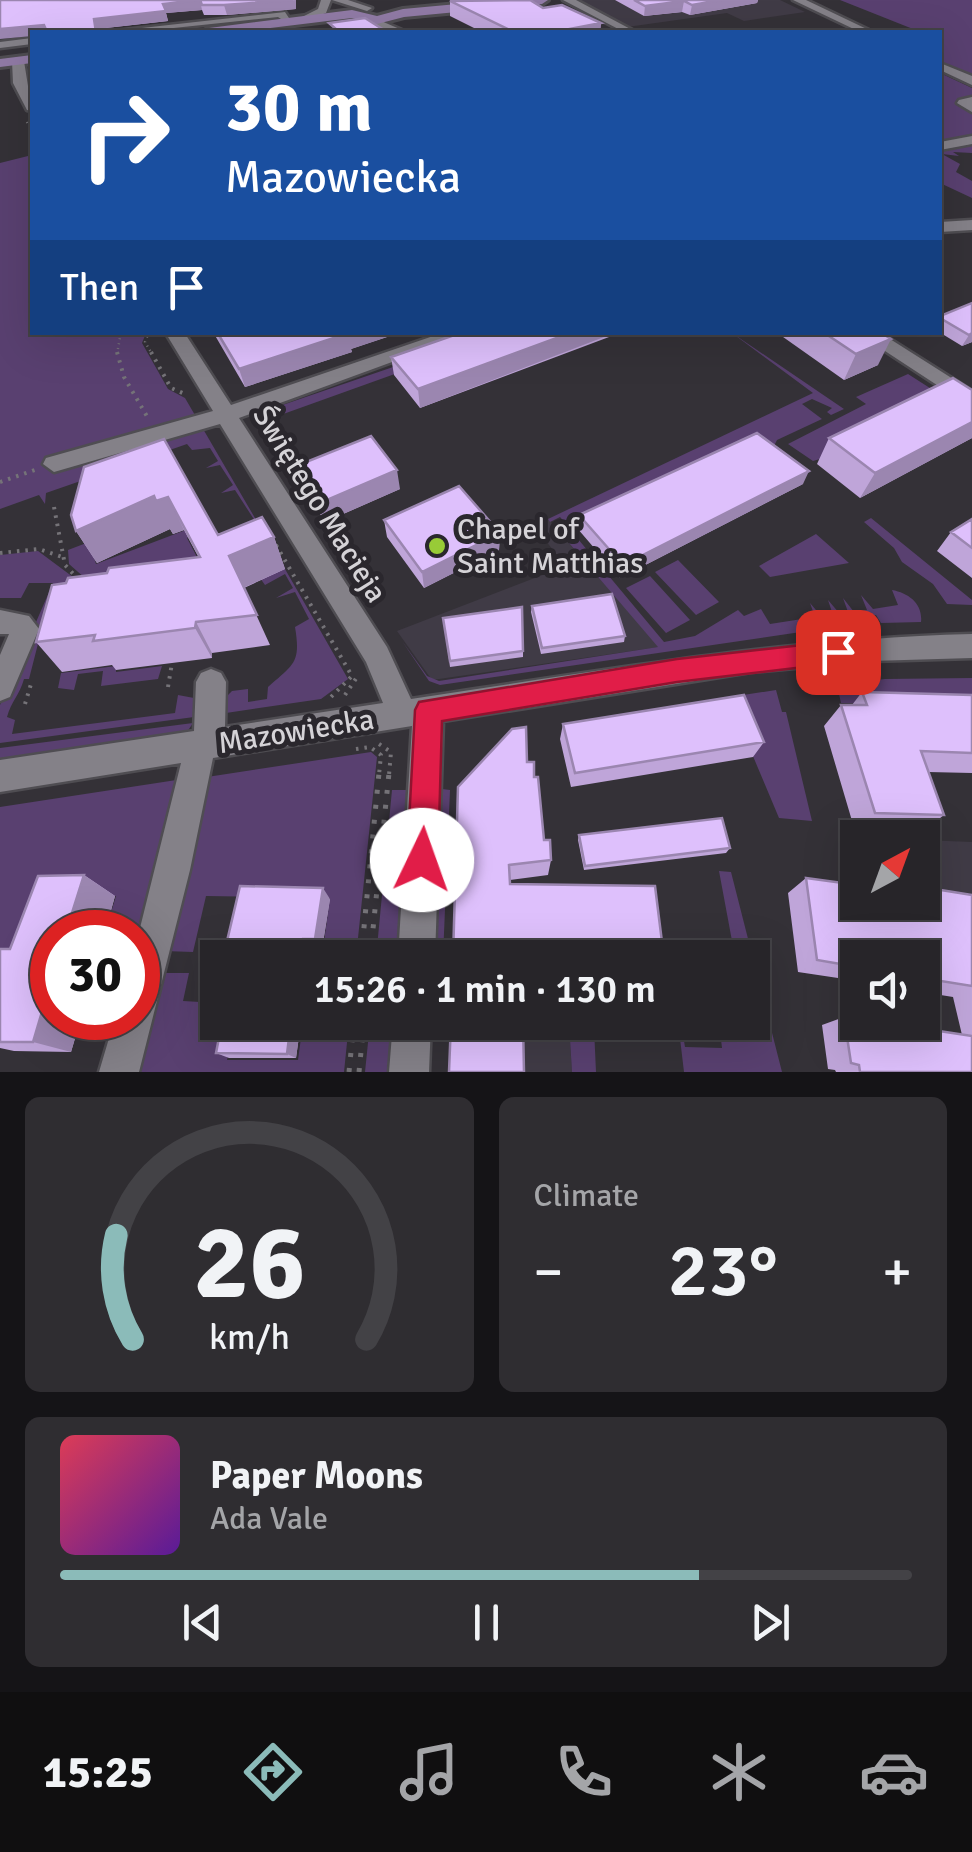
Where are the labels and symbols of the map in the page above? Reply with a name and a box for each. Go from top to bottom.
street label: Świętego Macieja [244,399,395,610]
place label: Chapel of Saint Matthias [457,511,643,582]
marker: Chapel of Saint Matthias [426,535,448,557]
pin [796,610,881,695]
street label: Mazowiecka [215,701,377,762]
position arrow [370,808,474,912]
north arrow [840,820,940,920]
speed limit sign: 30 [30,910,160,1040]

